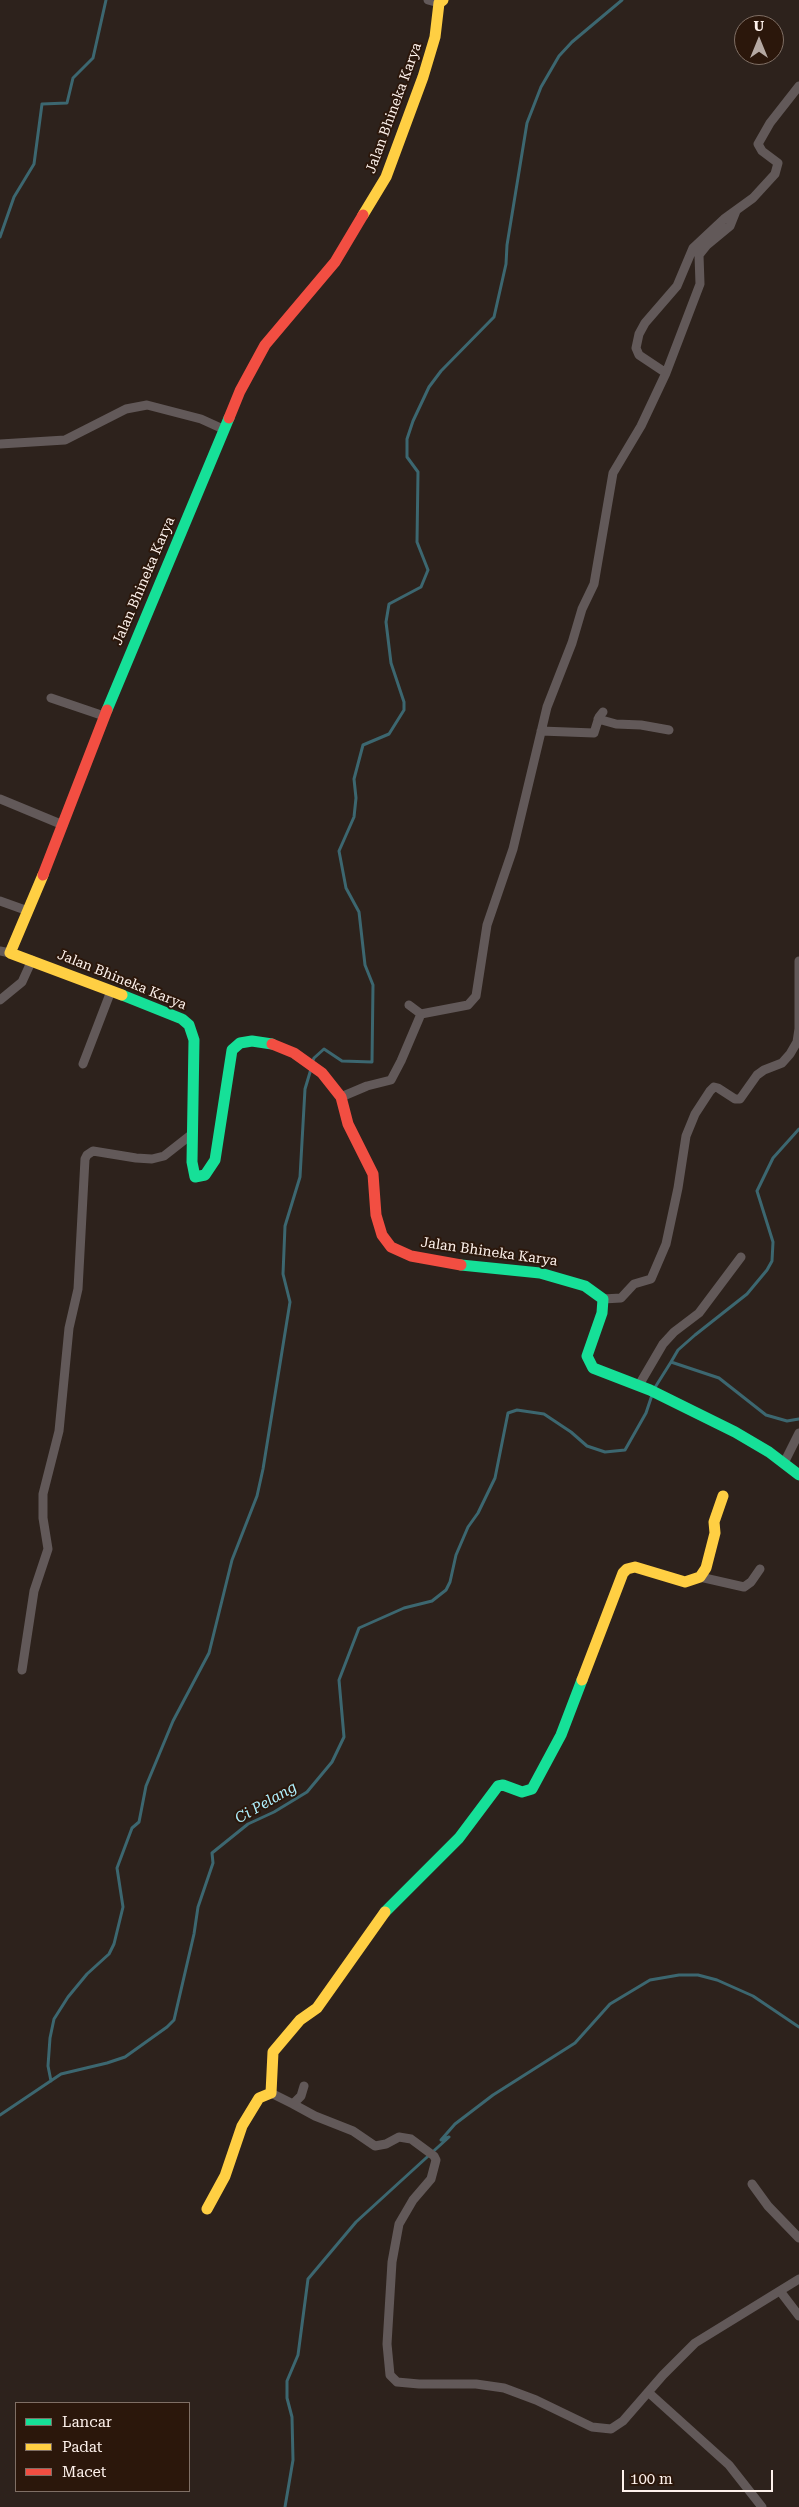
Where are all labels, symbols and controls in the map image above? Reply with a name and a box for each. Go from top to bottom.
north arrow [734,15,784,65]
text: U [754,18,764,34]
street label: Jalan Bhineka Karya [363,40,425,176]
street label: Jalan Bhineka Karya [109,514,179,648]
street label: Jalan Bhineka Karya [55,946,189,1014]
street label: Jalan Bhineka Karya [420,1234,558,1270]
water label: Ci Pelang [232,1778,300,1828]
legend [15,2402,190,2492]
text: Lancar [62,2413,112,2431]
text: Padat [62,2438,102,2456]
scale bar [624,2460,775,2492]
text: Macet [62,2463,106,2481]
text: 100 m [630,2470,673,2488]

